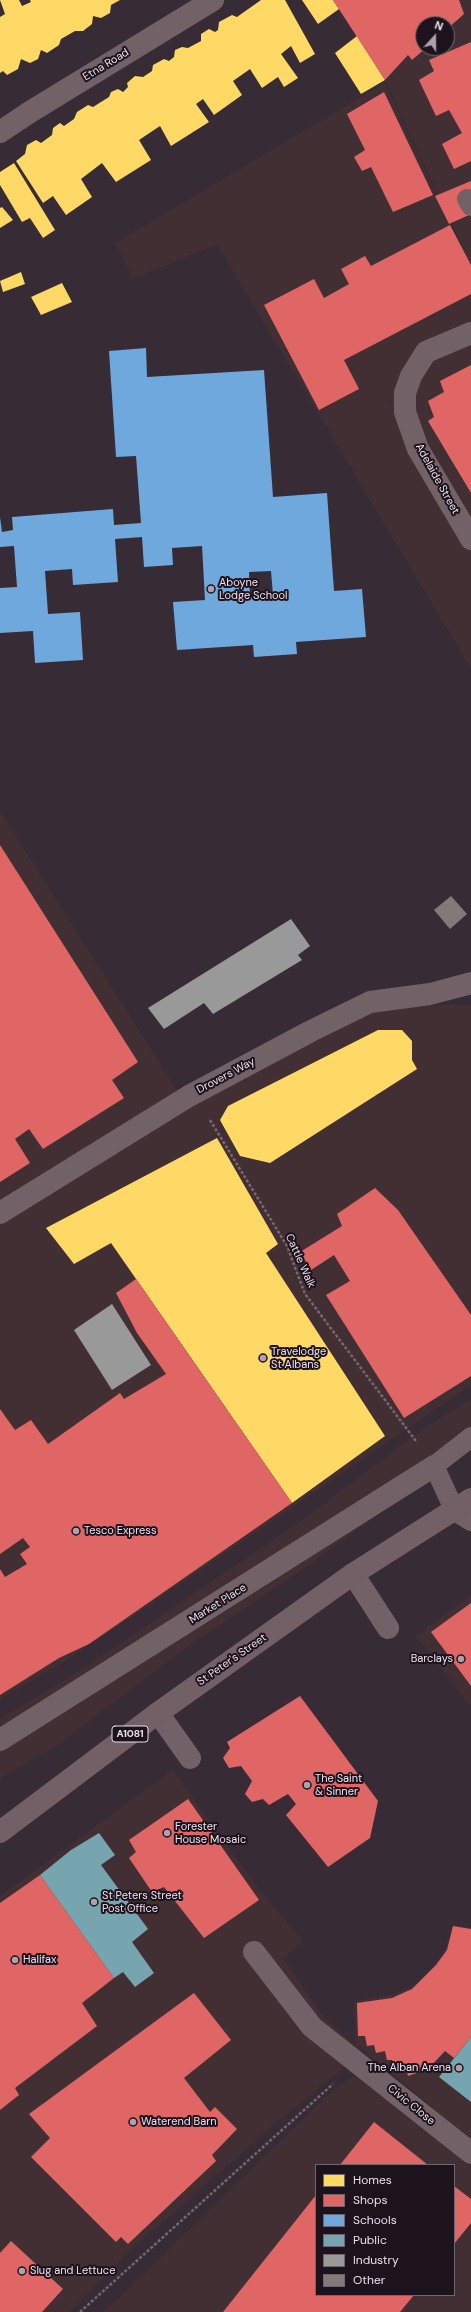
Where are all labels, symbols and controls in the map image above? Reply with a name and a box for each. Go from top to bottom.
north arrow [415,16,455,56]
text: N [433,18,445,34]
street label: Etna Road [81,46,131,84]
street label: Adelaide Street [412,441,462,517]
place label: Aboyne Lodge School [219,576,288,602]
marker: Aboyne Lodge School [206,584,216,594]
street label: Drovers Way [195,1055,257,1097]
street label: Cattle Walk [282,1232,318,1290]
place label: Travelodge St Albans [271,1345,326,1371]
marker: Travelodge St Albans [258,1353,268,1363]
place label: Tesco Express [84,1524,156,1538]
marker: Tesco Express [71,1526,81,1536]
street label: Market Place [187,1581,249,1627]
street label: St Peter's Street [195,1631,269,1689]
place label: Barclays [411,1652,453,1666]
marker: Barclays [456,1654,466,1664]
road number: A1081 [112,1726,148,1742]
place label: The Saint & Sinner [315,1772,362,1798]
marker: The Saint & Sinner [302,1780,312,1790]
place label: Forester House Mosaic [175,1820,246,1846]
marker: Forester House Mosaic [162,1828,172,1838]
place label: St Peters Street Post Office [102,1889,182,1915]
marker: St Peters Street Post Office [89,1897,99,1907]
place label: Halifax [23,1953,57,1967]
marker: Halifax [10,1955,20,1965]
place label: The Alban Arena [368,2061,451,2075]
marker: The Alban Arena [454,2063,464,2073]
street label: Civic Close [385,2082,437,2128]
place label: Waterend Barn [141,2115,217,2129]
marker: Waterend Barn [128,2117,138,2127]
legend [315,2164,455,2296]
text: Homes [353,2172,392,2188]
text: Shops [353,2192,388,2208]
text: Schools [353,2212,397,2228]
text: Public [353,2232,387,2248]
text: Industry [353,2252,399,2268]
place label: Slug and Lettuce [30,2264,115,2278]
marker: Slug and Lettuce [17,2266,27,2276]
text: Other [353,2272,385,2288]

